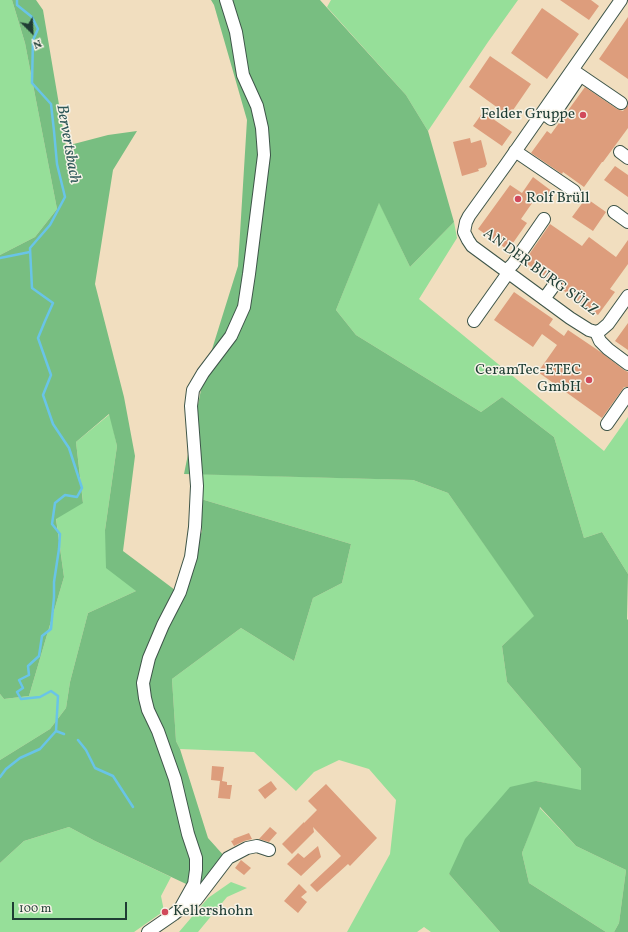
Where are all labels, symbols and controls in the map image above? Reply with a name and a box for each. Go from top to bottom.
north arrow [12,12,52,52]
text: N [30,35,44,52]
water label: Bervertsbach [51,103,83,185]
place label: Felder Gruppe [481,106,575,124]
marker: Felder Gruppe [578,110,588,120]
place label: Rolf Brüll [526,190,589,208]
marker: Rolf Brüll [513,194,523,204]
street label: AN DER BURG SÜLZ [479,225,601,321]
place label: CeramTec-ETEC GmbH [475,362,581,397]
marker: CeramTec-ETEC GmbH [584,375,594,385]
scale bar [14,894,129,920]
text: 100 m [19,901,51,917]
place label: Kellershohn [173,903,253,921]
marker: Kellershohn [160,907,170,917]

